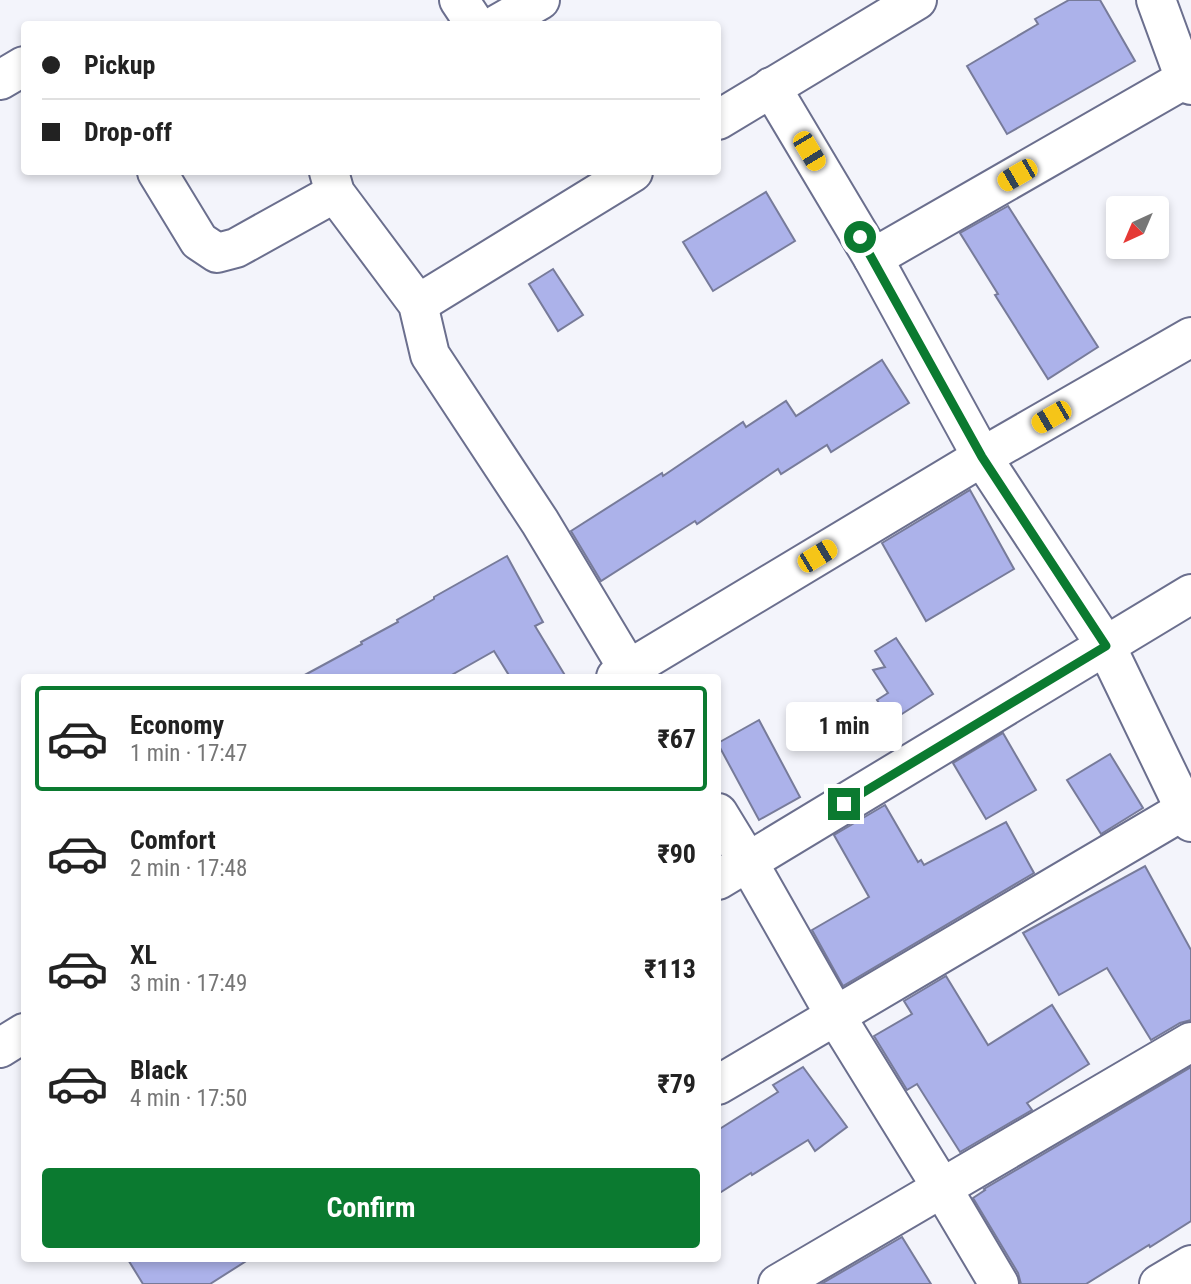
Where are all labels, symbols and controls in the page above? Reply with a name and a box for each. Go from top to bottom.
text: Pickup [84,50,155,80]
text: Drop-off [84,117,172,147]
car [790,128,829,174]
car [994,155,1041,195]
north arrow [1106,196,1169,259]
map controls [1106,196,1169,259]
route start [844,221,876,253]
car [1028,397,1075,437]
car [794,536,841,576]
callout: 1 min [786,702,902,752]
icon: car [46,707,109,770]
text: Economy [130,710,224,740]
text: 1 min [818,713,870,740]
text: ₹67 [657,724,696,754]
text: 1 min · 17:47 [130,740,247,767]
route end [828,788,860,820]
icon: car [46,822,109,885]
text: Comfort [130,825,216,855]
text: ₹90 [657,839,696,869]
text: 2 min · 17:48 [130,855,247,882]
icon: car [46,937,109,1000]
text: XL [130,940,157,970]
text: ₹113 [644,954,696,984]
text: 3 min · 17:49 [130,970,247,997]
icon: car [46,1052,109,1115]
text: Black [130,1055,188,1085]
text: ₹79 [657,1069,696,1099]
text: 4 min · 17:50 [130,1085,247,1112]
button: Confirm [42,1168,700,1248]

